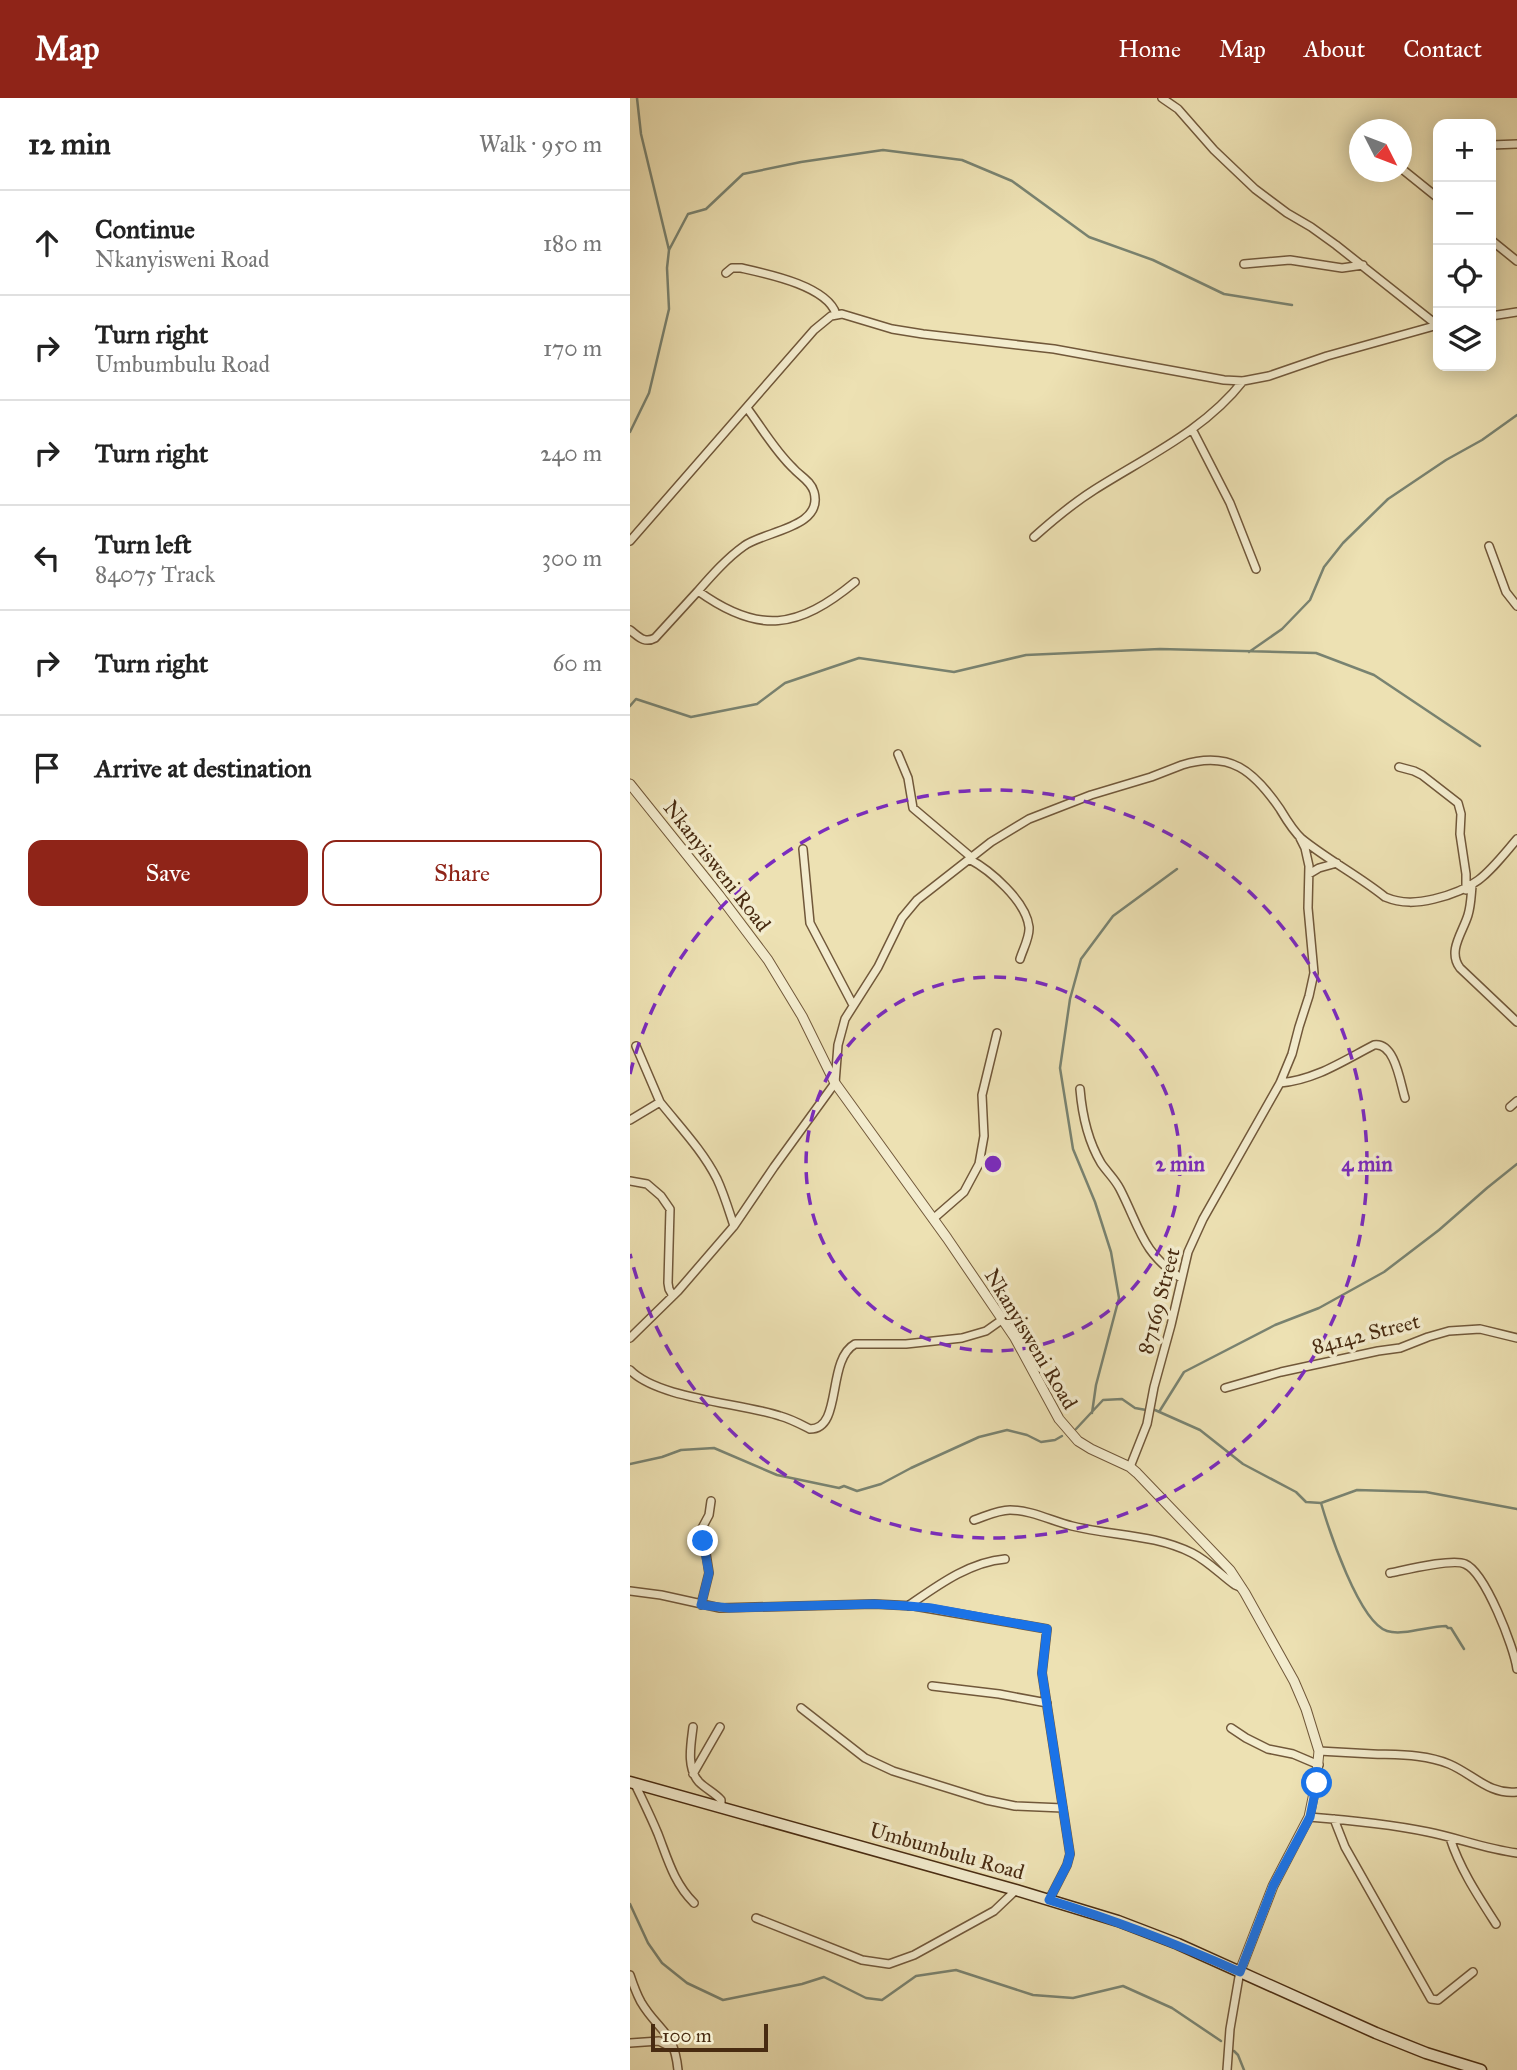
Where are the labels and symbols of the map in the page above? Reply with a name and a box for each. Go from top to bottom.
north arrow [1349,119,1412,182]
street label: Nkanyisweni Road [658,795,777,937]
text: 2 min [1155,1151,1205,1177]
text: 4 min [1341,1151,1393,1177]
centre of rings [981,1152,1005,1176]
street label: 87169 Street [1132,1244,1186,1357]
street label: Nkanyisweni Road [979,1264,1083,1414]
street label: 84142 Street [1310,1308,1423,1360]
route end [687,1525,718,1556]
route start [1301,1767,1332,1798]
street label: Umbumbulu Road [867,1816,1028,1886]
scale bar [651,2021,768,2053]

